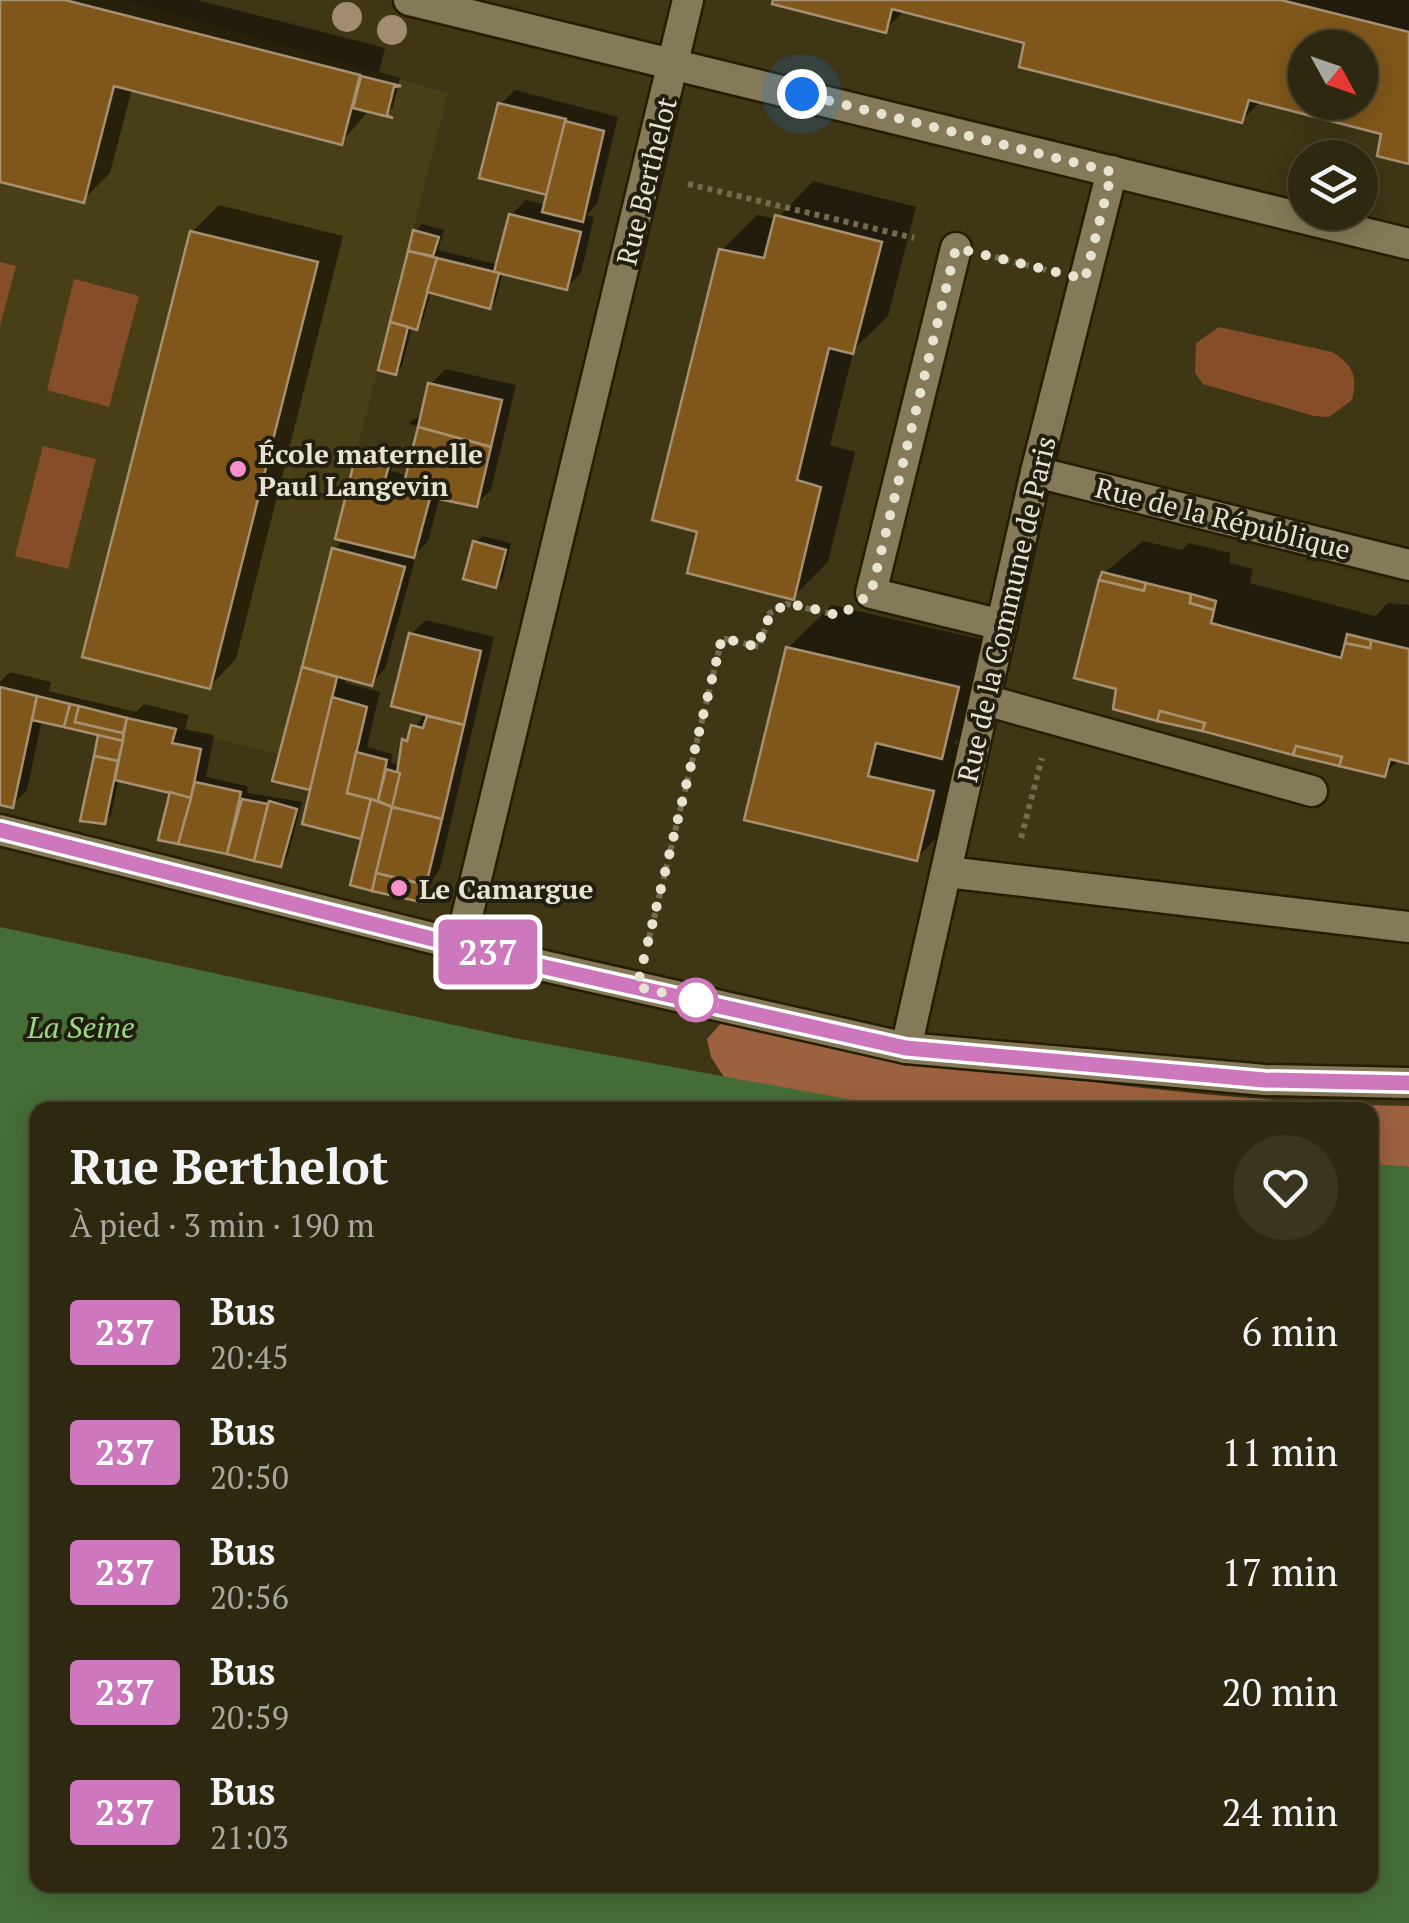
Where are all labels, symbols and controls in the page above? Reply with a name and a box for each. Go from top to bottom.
north arrow [1288,30,1378,120]
map controls [1288,30,1378,230]
your location [777,69,827,119]
street label: Rue Berthelot [607,93,685,269]
button: layers [1288,140,1378,230]
street label: Rue de la Commune de Paris [948,432,1064,786]
place label: École maternelle Paul Langevin [258,435,483,504]
marker: École maternelle Paul Langevin [227,458,249,480]
street label: Rue de la République [1092,468,1354,568]
place label: Le Camargue [419,870,594,907]
marker: Le Camargue [388,877,410,899]
line badge: 237 [430,920,546,984]
text: 237 [458,929,518,975]
unlabelled marker [675,979,717,1021]
water label: La Seine [26,1007,135,1047]
text: Rue Berthelot [70,1134,389,1198]
button: heart [1233,1135,1338,1240]
text: À pied · 3 min · 190 m [70,1204,375,1246]
text: Bus [210,1286,275,1336]
text: 6 min [1242,1307,1338,1357]
text: 237 [95,1309,155,1355]
text: 20:45 [210,1336,289,1378]
text: Bus [210,1406,275,1456]
text: 11 min [1221,1427,1338,1477]
text: 237 [95,1429,155,1475]
text: 20:50 [210,1456,289,1498]
text: Bus [210,1526,275,1576]
text: 17 min [1221,1547,1338,1597]
text: 237 [95,1549,155,1595]
text: 20:56 [210,1576,289,1618]
text: Bus [210,1646,275,1696]
text: 20 min [1221,1667,1338,1717]
text: 237 [95,1669,155,1715]
text: 20:59 [210,1696,289,1738]
text: Bus [210,1766,275,1816]
text: 24 min [1221,1787,1338,1837]
text: 237 [95,1789,155,1835]
text: 21:03 [210,1816,289,1858]

